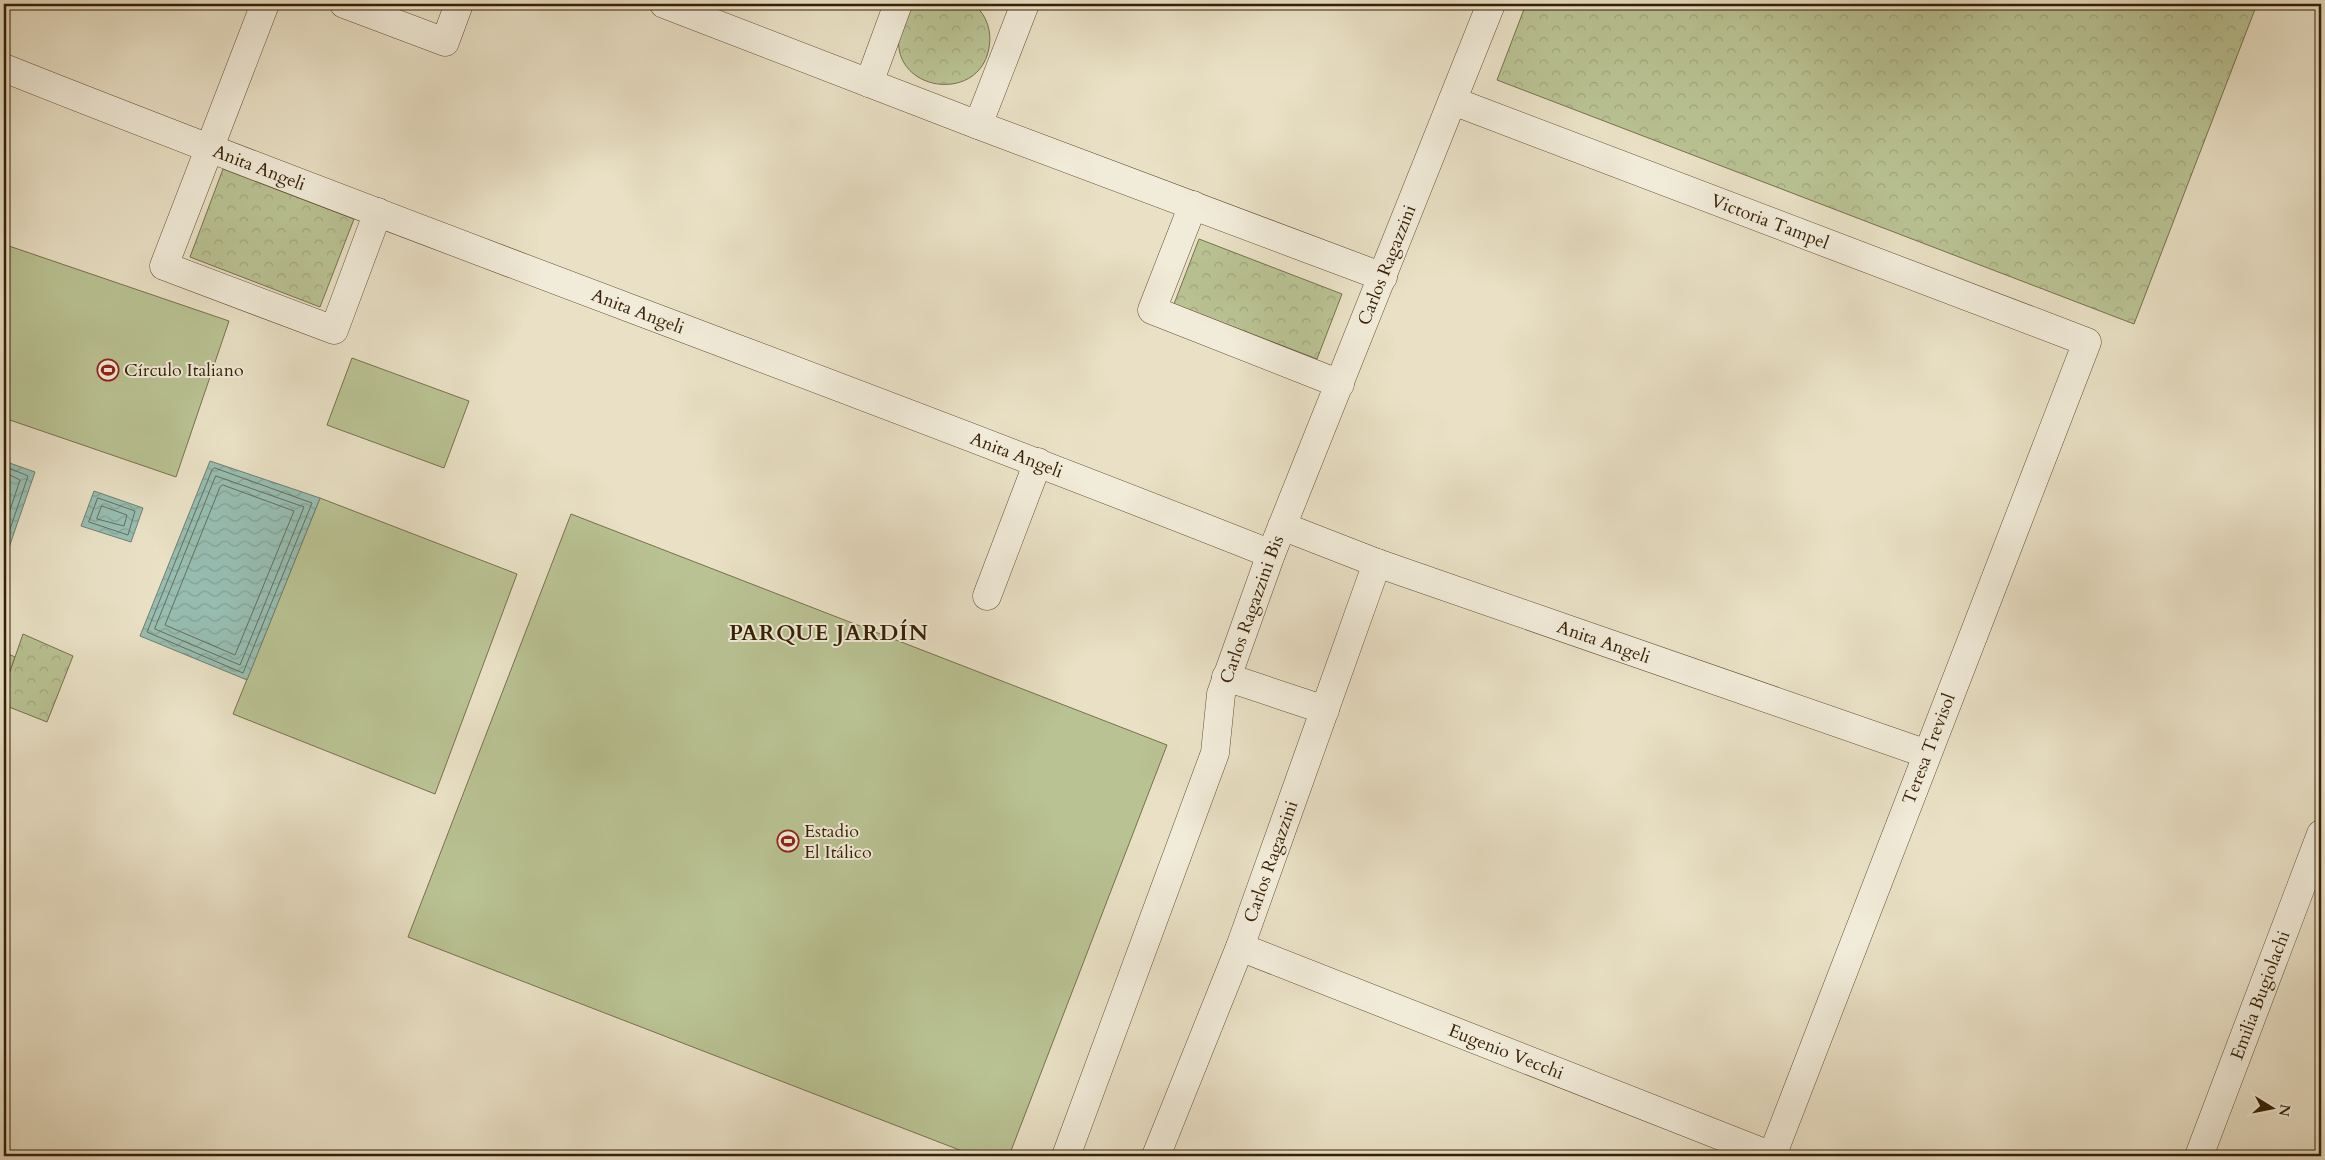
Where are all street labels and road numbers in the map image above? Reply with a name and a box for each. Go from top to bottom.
street label: Anita Angeli [209,138,309,197]
street label: Victoria Tampel [1707,188,1833,255]
street label: Carlos Ragazzini [1351,201,1422,329]
street label: Anita Angeli [588,282,688,340]
street label: Anita Angeli [967,426,1067,484]
street label: Carlos Ragazzini Bis [1213,531,1290,687]
street label: Anita Angeli [1554,614,1654,670]
street label: Teresa Trevisol [1896,689,1962,808]
street label: Carlos Ragazzini [1237,797,1304,926]
street label: Emilia Bugiolachi [2224,927,2296,1063]
street label: Eugenio Vecchi [1445,1018,1568,1086]

